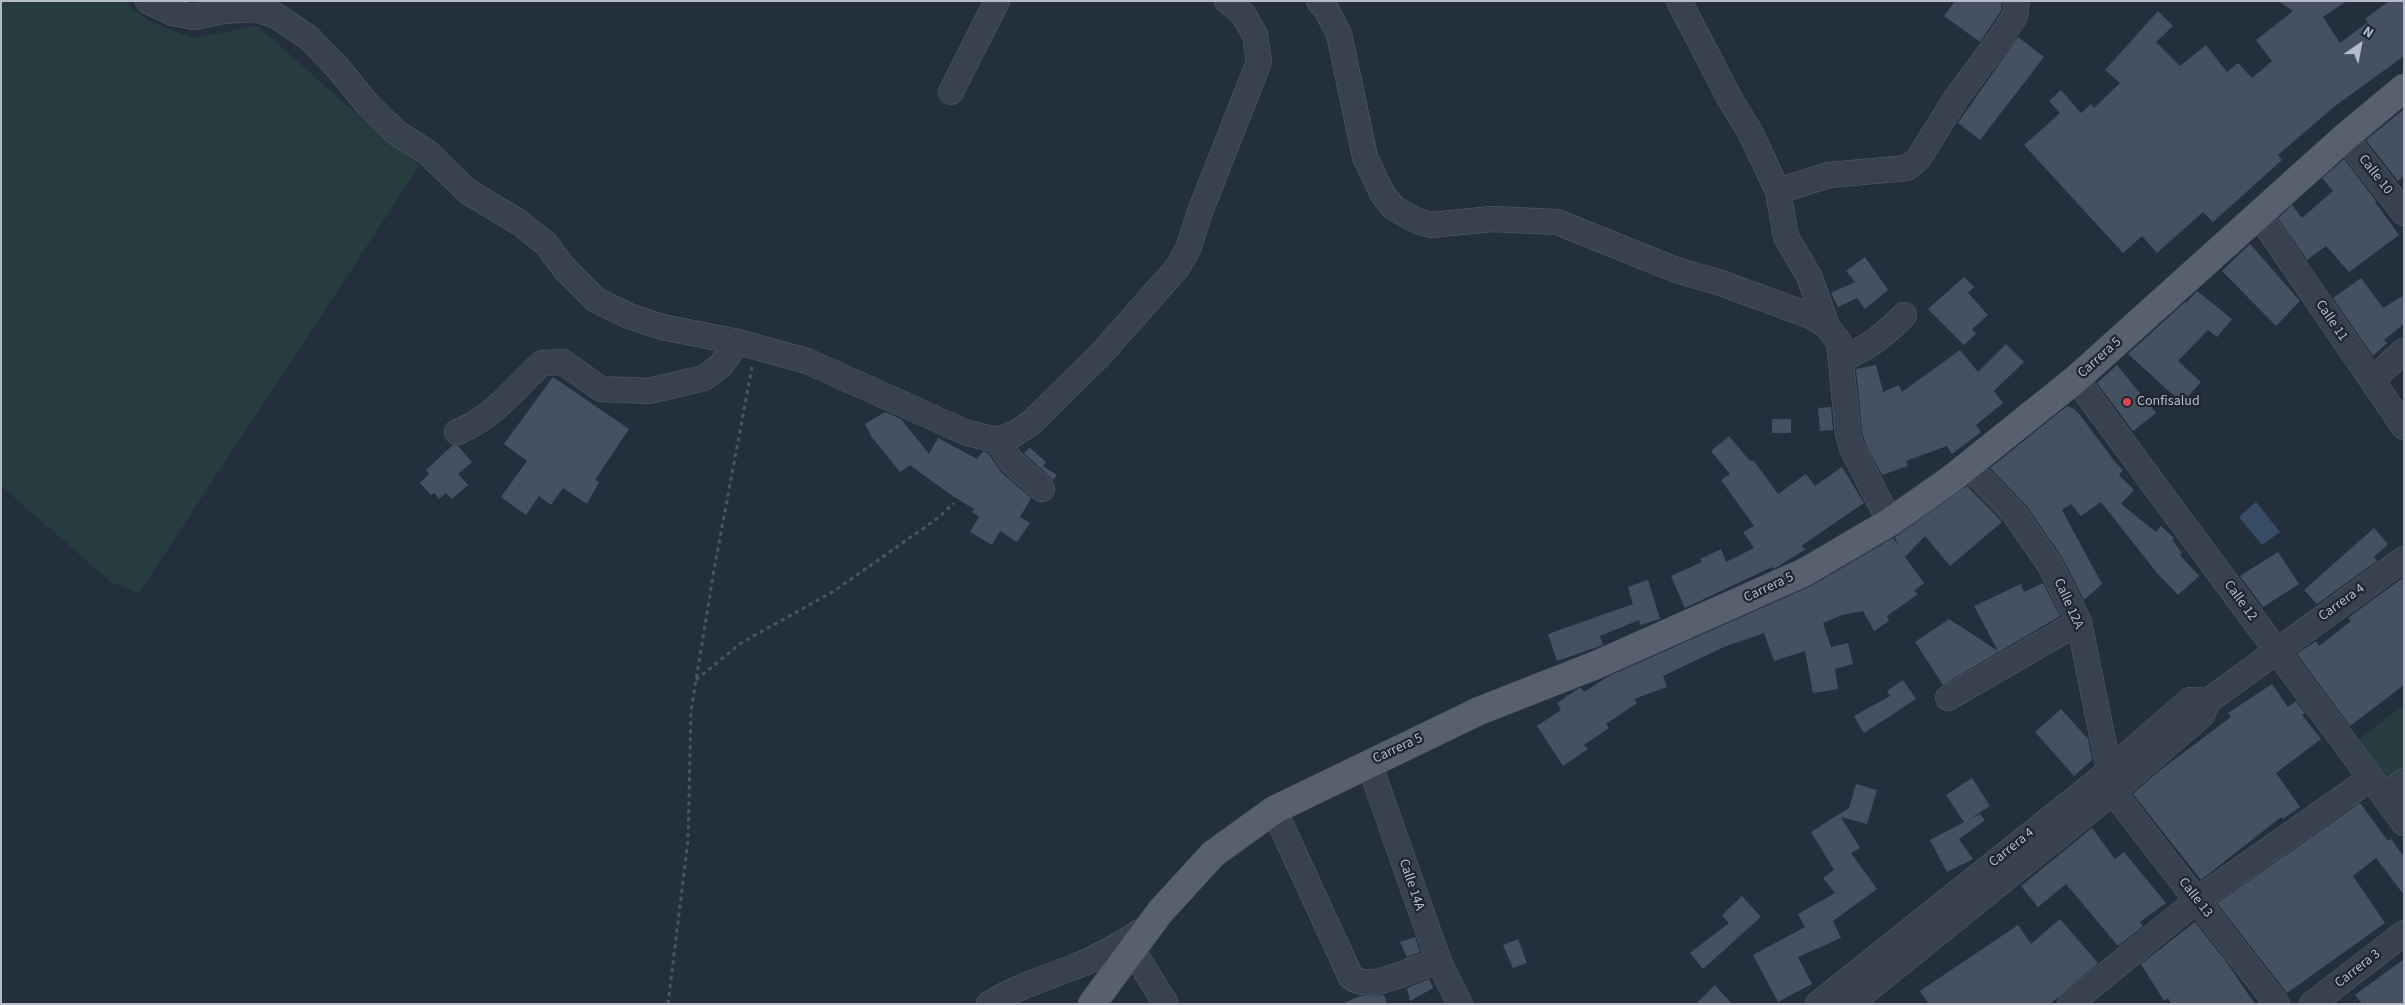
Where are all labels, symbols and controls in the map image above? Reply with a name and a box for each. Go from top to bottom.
north arrow [2335,20,2385,70]
text: N [2359,21,2378,43]
street label: Calle 10 [2354,152,2396,198]
street label: Calle 11 [2311,297,2351,345]
street label: Carrera 5 [2075,334,2125,382]
place label: Confisalud [2137,394,2200,410]
marker: Confisalud [2121,396,2133,408]
street label: Carrera 5 [1741,569,1797,607]
street label: Calle 12A [2049,576,2087,632]
street label: Calle 12 [2220,578,2260,624]
street label: Carrera 4 [2316,581,2368,625]
street label: Carrera 5 [1370,730,1426,768]
street label: Carrera 4 [1986,825,2038,871]
street label: Calle 14A [1394,857,1428,913]
street label: Calle 13 [2174,875,2216,921]
street label: Carrera 3 [2332,946,2384,992]

